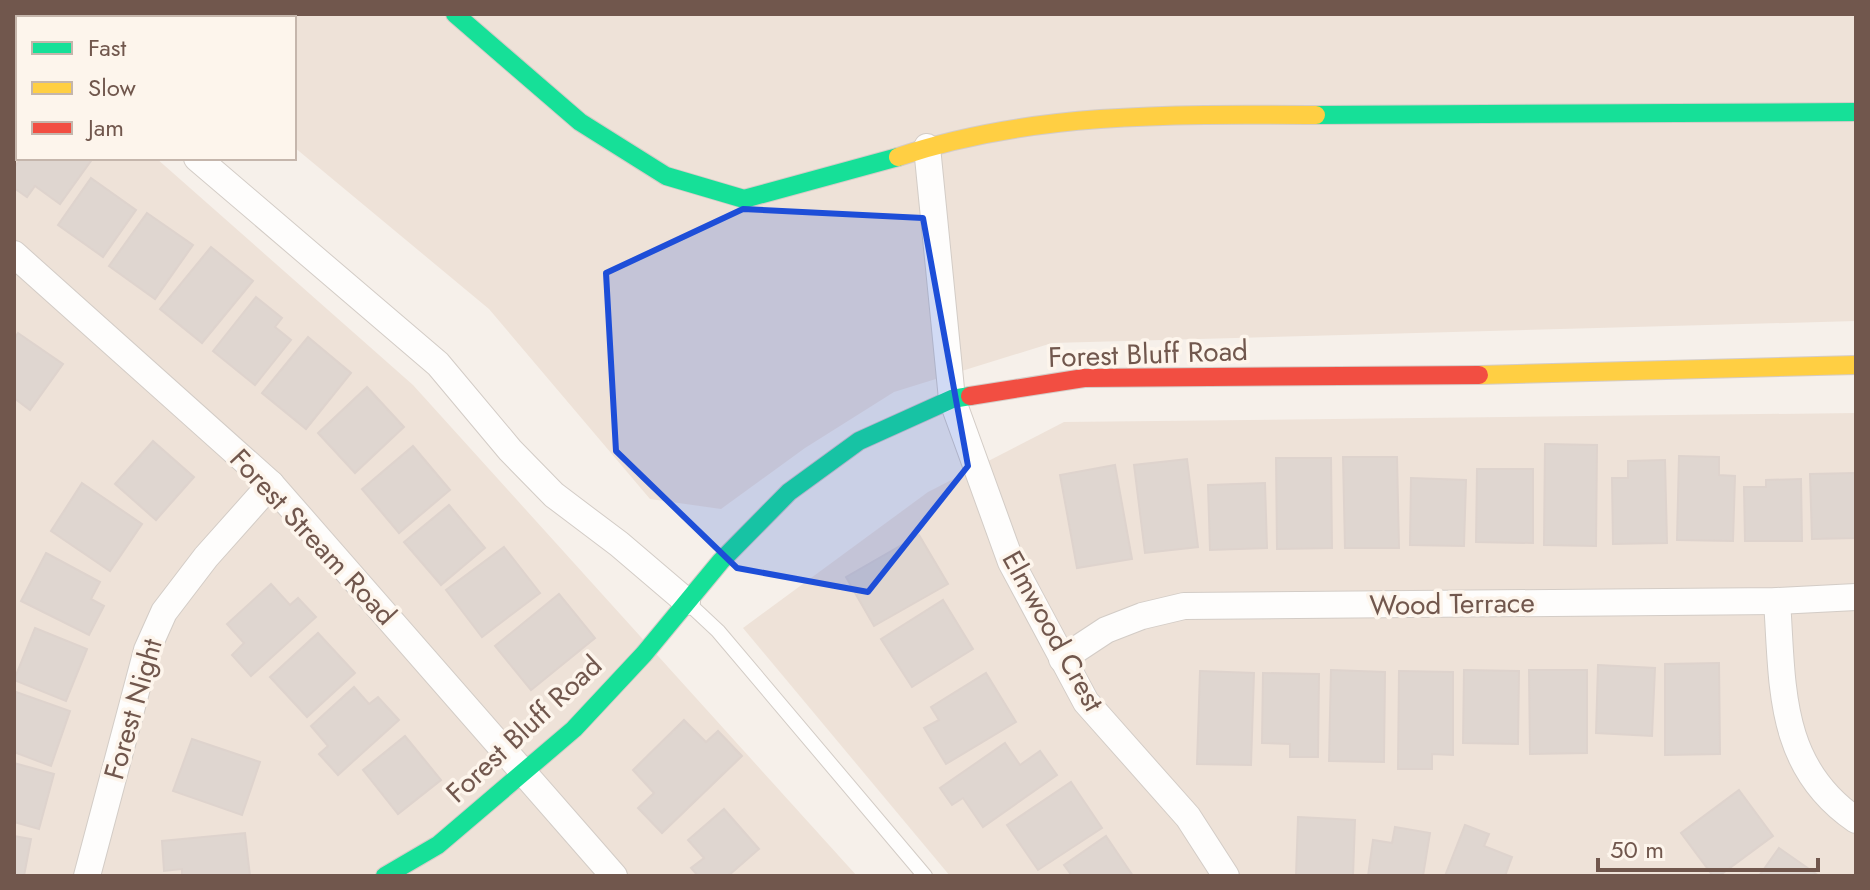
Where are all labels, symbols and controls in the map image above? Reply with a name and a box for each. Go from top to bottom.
legend [16,16,296,160]
text: Fast [88,30,126,65]
text: Slow [88,70,136,105]
text: Jam [85,110,124,145]
street label: Forest Bluff Road [1047,330,1249,378]
street label: Forest Stream Road [220,440,406,634]
street label: Elmwood Crest [992,543,1114,719]
street label: Wood Terrace [1369,582,1535,626]
street label: Forest Night [93,633,173,784]
street label: Forest Bluff Road [437,646,611,812]
scale bar [1598,822,1818,872]
text: 50 m [1610,832,1664,867]

